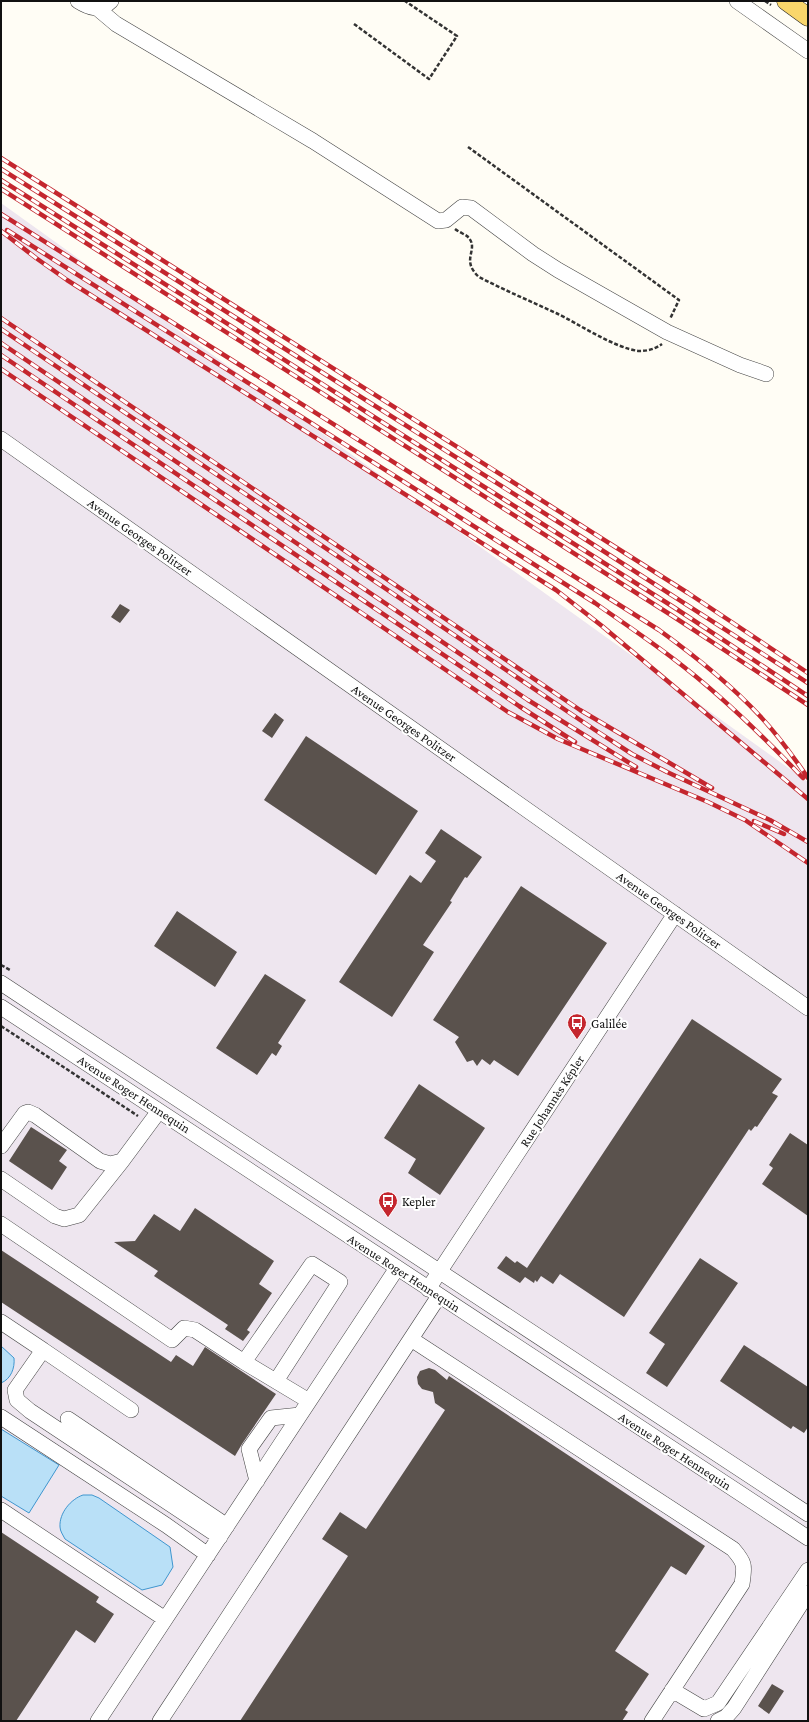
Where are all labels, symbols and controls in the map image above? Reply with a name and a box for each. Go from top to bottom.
street label: Avenue Georges Politzer [85,495,196,579]
street label: Avenue Georges Politzer [349,681,460,765]
street label: Avenue Georges Politzer [614,868,725,952]
bus stop icon: Galilée [566,1012,588,1040]
place label: Galilée [591,1016,627,1031]
street label: Avenue Roger Hennequin [75,1052,193,1136]
street label: Rue Johannès Képler [517,1052,587,1150]
bus stop icon: Kepler [377,1190,399,1218]
place label: Kepler [402,1194,436,1209]
street label: Avenue Roger Hennequin [345,1231,463,1315]
street label: Avenue Roger Hennequin [616,1409,734,1493]

